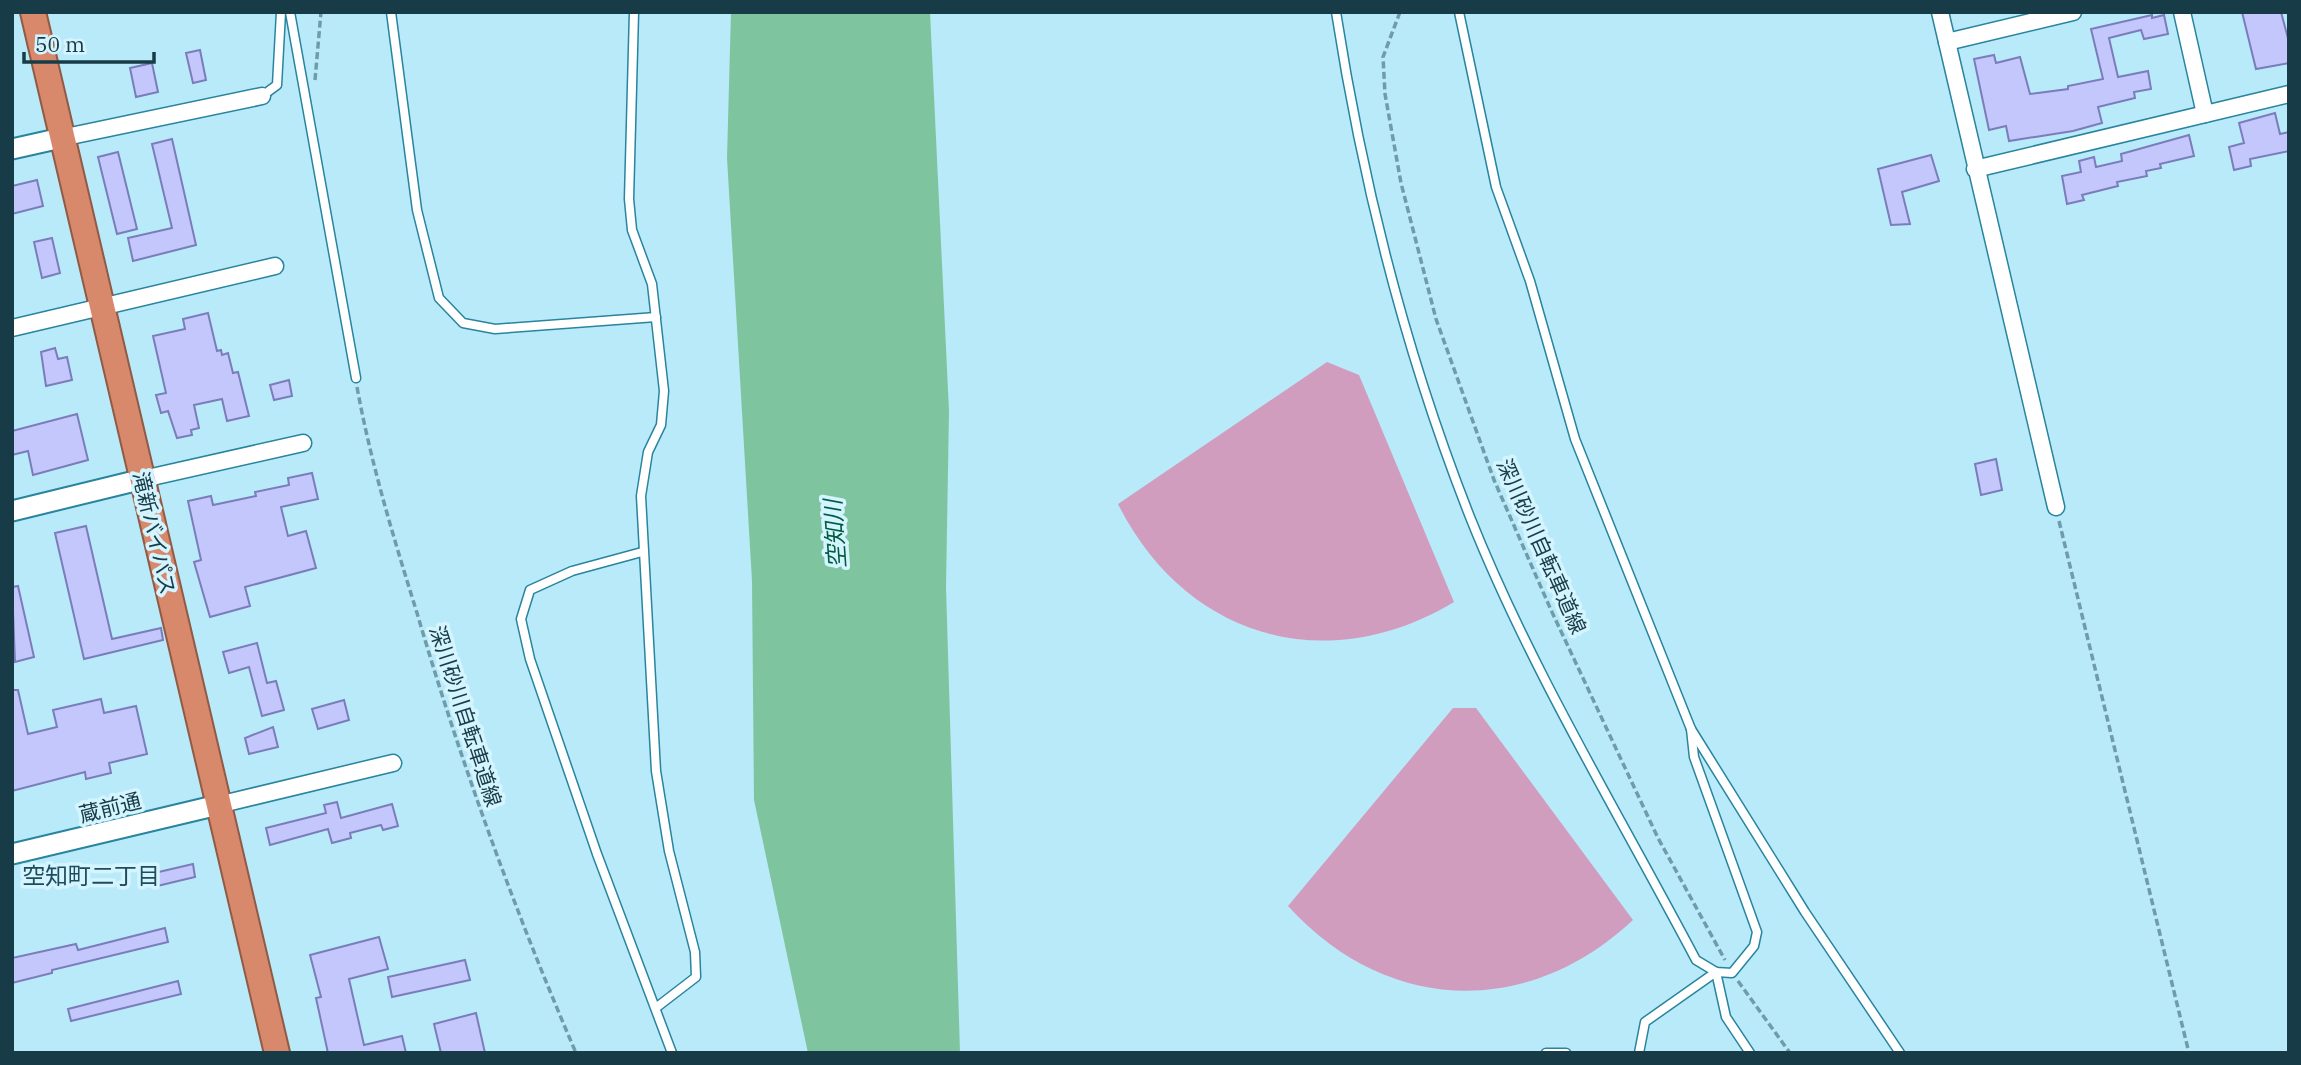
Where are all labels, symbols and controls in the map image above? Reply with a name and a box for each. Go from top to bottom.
scale bar [24,21,154,65]
text: 50 m [35,30,85,58]
street label: 深川砂川自転車道線 [1491,454,1593,638]
street label: 滝新バイパス [127,469,183,597]
water label: 空知川 [816,496,851,569]
street label: 深川砂川自転車道線 [423,622,509,810]
street label: 蔵前通 [76,786,144,828]
district label: 空知町二丁目 [22,860,160,890]

